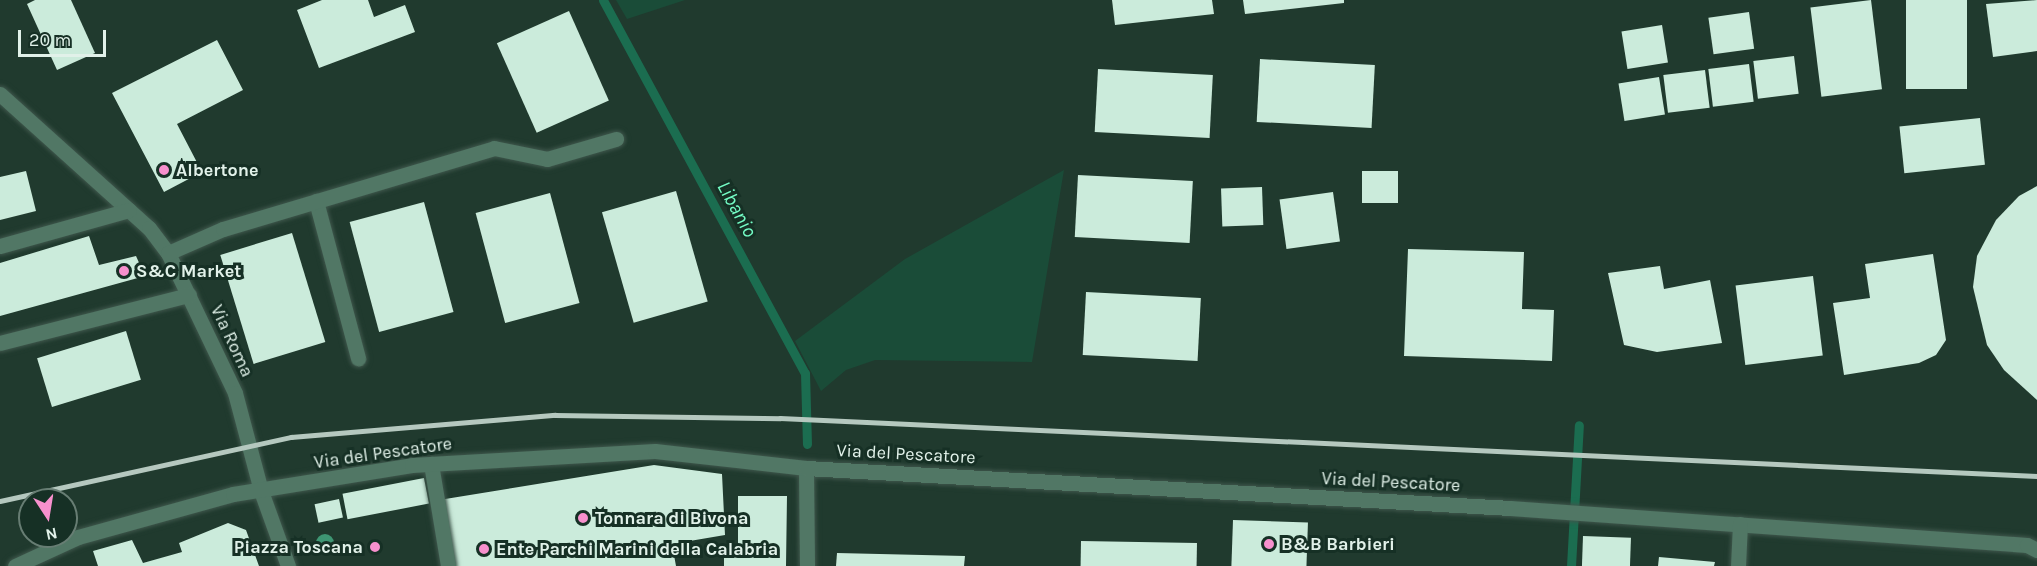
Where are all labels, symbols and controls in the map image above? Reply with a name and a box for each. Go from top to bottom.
scale bar [21,18,110,56]
text: 20 m [29,29,71,51]
place label: Albertone [176,159,258,181]
marker: Albertone [157,163,171,177]
water label: Libanio [712,177,762,241]
place label: S&C Market [136,260,241,282]
marker: S&C Market [117,264,131,278]
street label: Via Roma [206,301,258,381]
street label: Via del Pescatore [313,433,453,473]
street label: Via del Pescatore [836,440,976,468]
street label: Via del Pescatore [1321,468,1461,496]
north arrow [18,488,78,548]
place label: Tonnara di Bivona [595,507,749,529]
marker: Tonnara di Bivona [576,511,590,525]
text: N [44,524,59,545]
place label: B&B Barbieri [1281,533,1395,555]
place label: Piazza Toscana [234,536,363,558]
marker: B&B Barbieri [1262,537,1276,551]
place label: Ente Parchi Marini della Calabria [496,538,778,560]
marker: Piazza Toscana [368,540,382,554]
marker: Ente Parchi Marini della Calabria [477,542,491,556]

